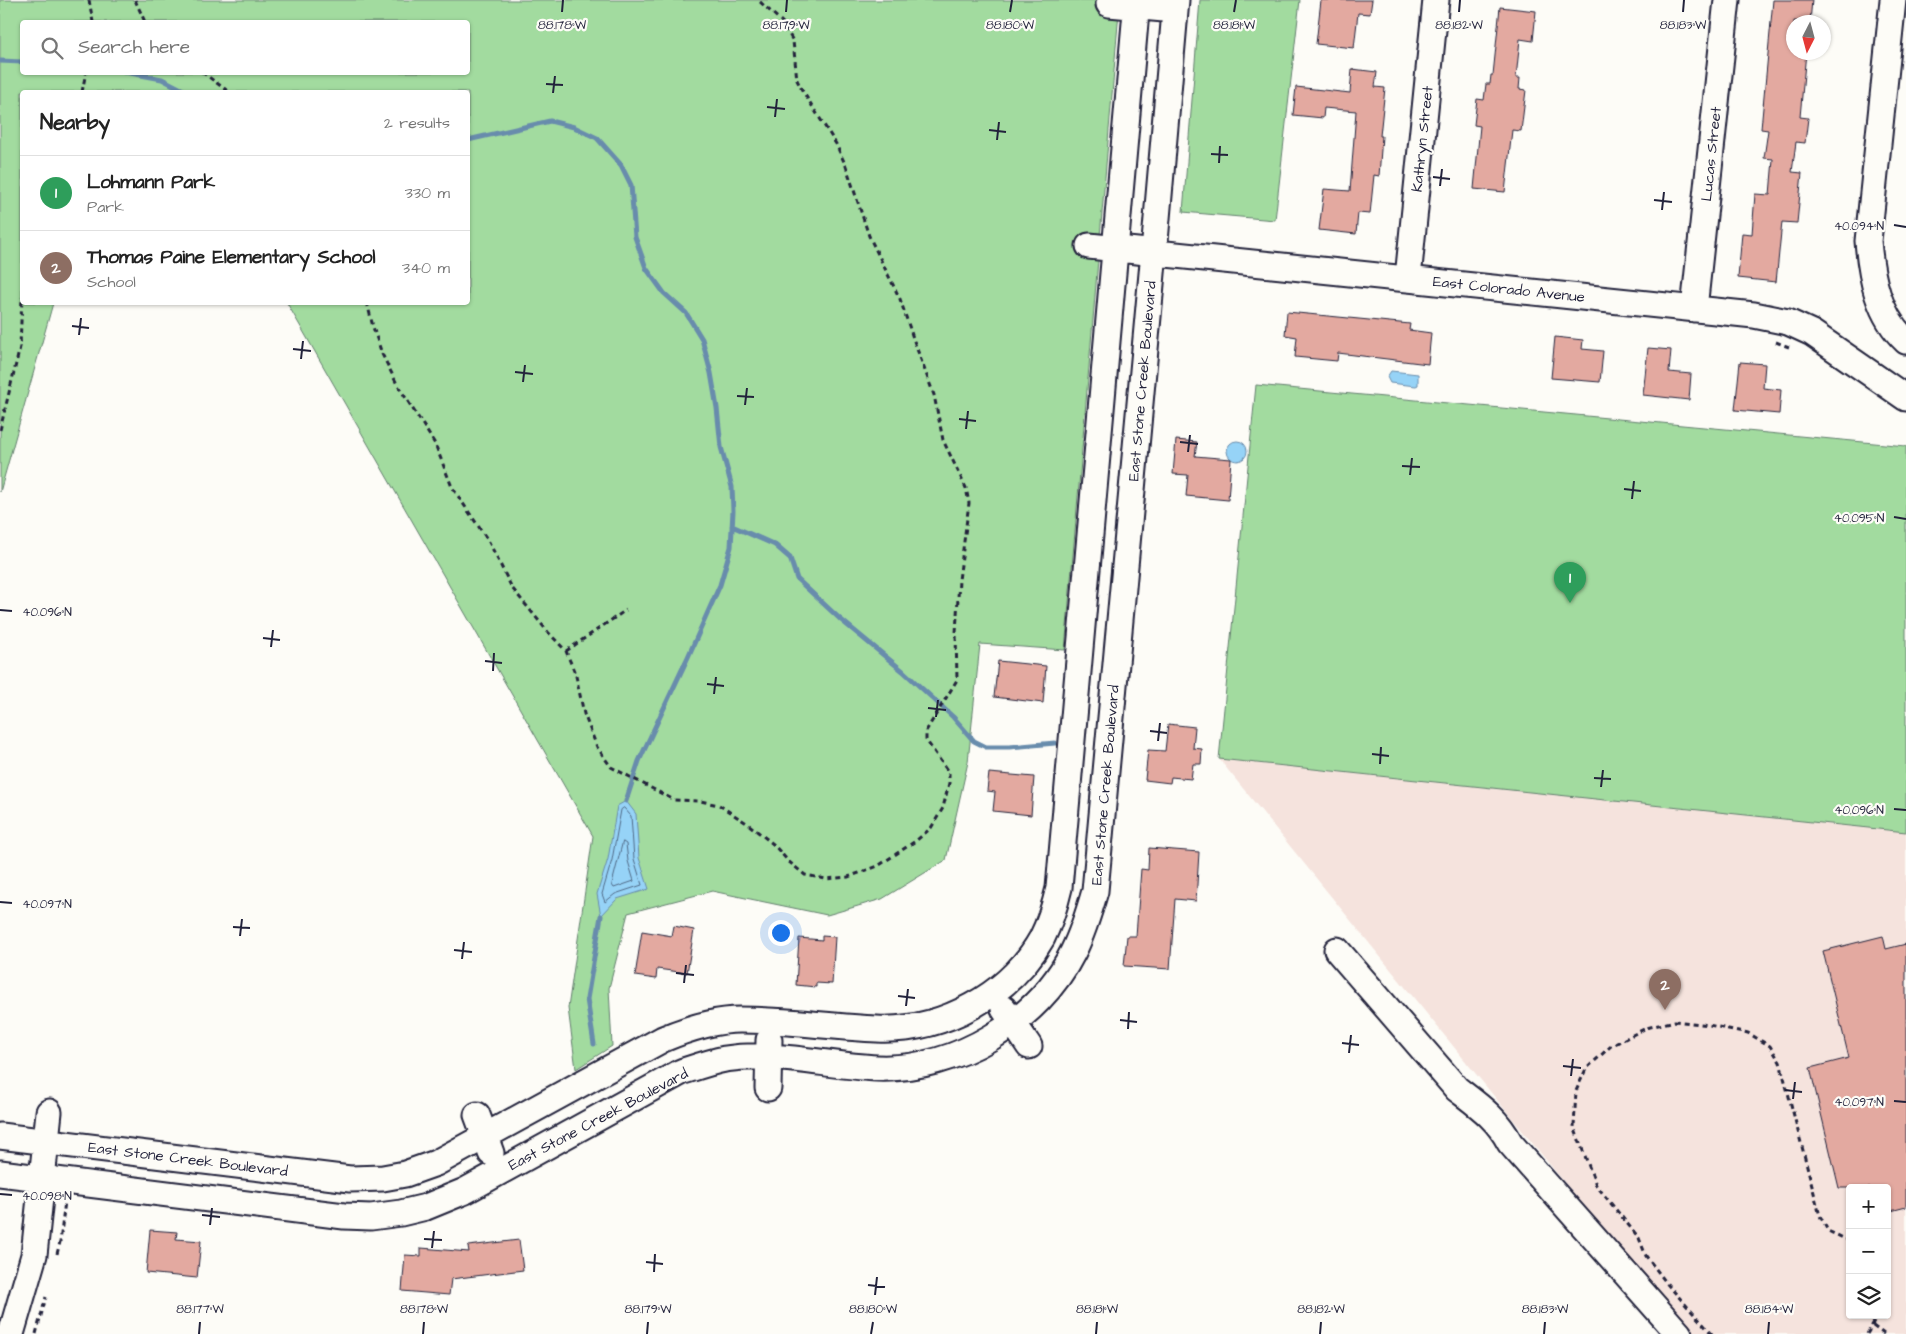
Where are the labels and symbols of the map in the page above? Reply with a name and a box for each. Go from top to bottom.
north arrow [1786,15,1831,60]
text: 88.178°W [538,17,587,34]
text: 88.179°W [763,17,810,34]
text: 88.180°W [986,17,1035,34]
text: 88.181°W [1213,17,1256,34]
text: 88.182°W [1435,17,1483,34]
text: 88.183°W [1660,17,1707,34]
street label: Kathryn Street [1406,85,1440,193]
street label: Lucas Street [1696,106,1727,202]
text: 40.094°N [1834,218,1885,235]
street label: East Colorado Avenue [1432,271,1586,308]
street label: East Stone Creek Boulevard [1123,280,1162,482]
text: 40.095°N [1834,510,1885,527]
pin: 1 [1554,562,1586,603]
text: 40.096°N [22,604,72,621]
street label: East Stone Creek Boulevard [1086,684,1125,886]
text: 40.096°N [1834,802,1884,819]
text: 40.097°N [22,896,72,913]
your location [768,920,794,946]
pin: 2 [1649,969,1681,1010]
street label: East Stone Creek Boulevard [505,1063,692,1176]
text: 40.097°N [1834,1094,1884,1111]
street label: East Stone Creek Boulevard [87,1137,289,1182]
text: 40.098°N [22,1188,72,1205]
text: 88.177°W [176,1301,224,1318]
text: 88.178°W [400,1301,449,1318]
text: 88.179°W [625,1301,672,1318]
text: 88.180°W [849,1301,898,1318]
text: 88.181°W [1076,1301,1119,1318]
text: 88.182°W [1297,1301,1345,1318]
text: 88.183°W [1522,1301,1569,1318]
text: 88.184°W [1745,1301,1794,1318]

